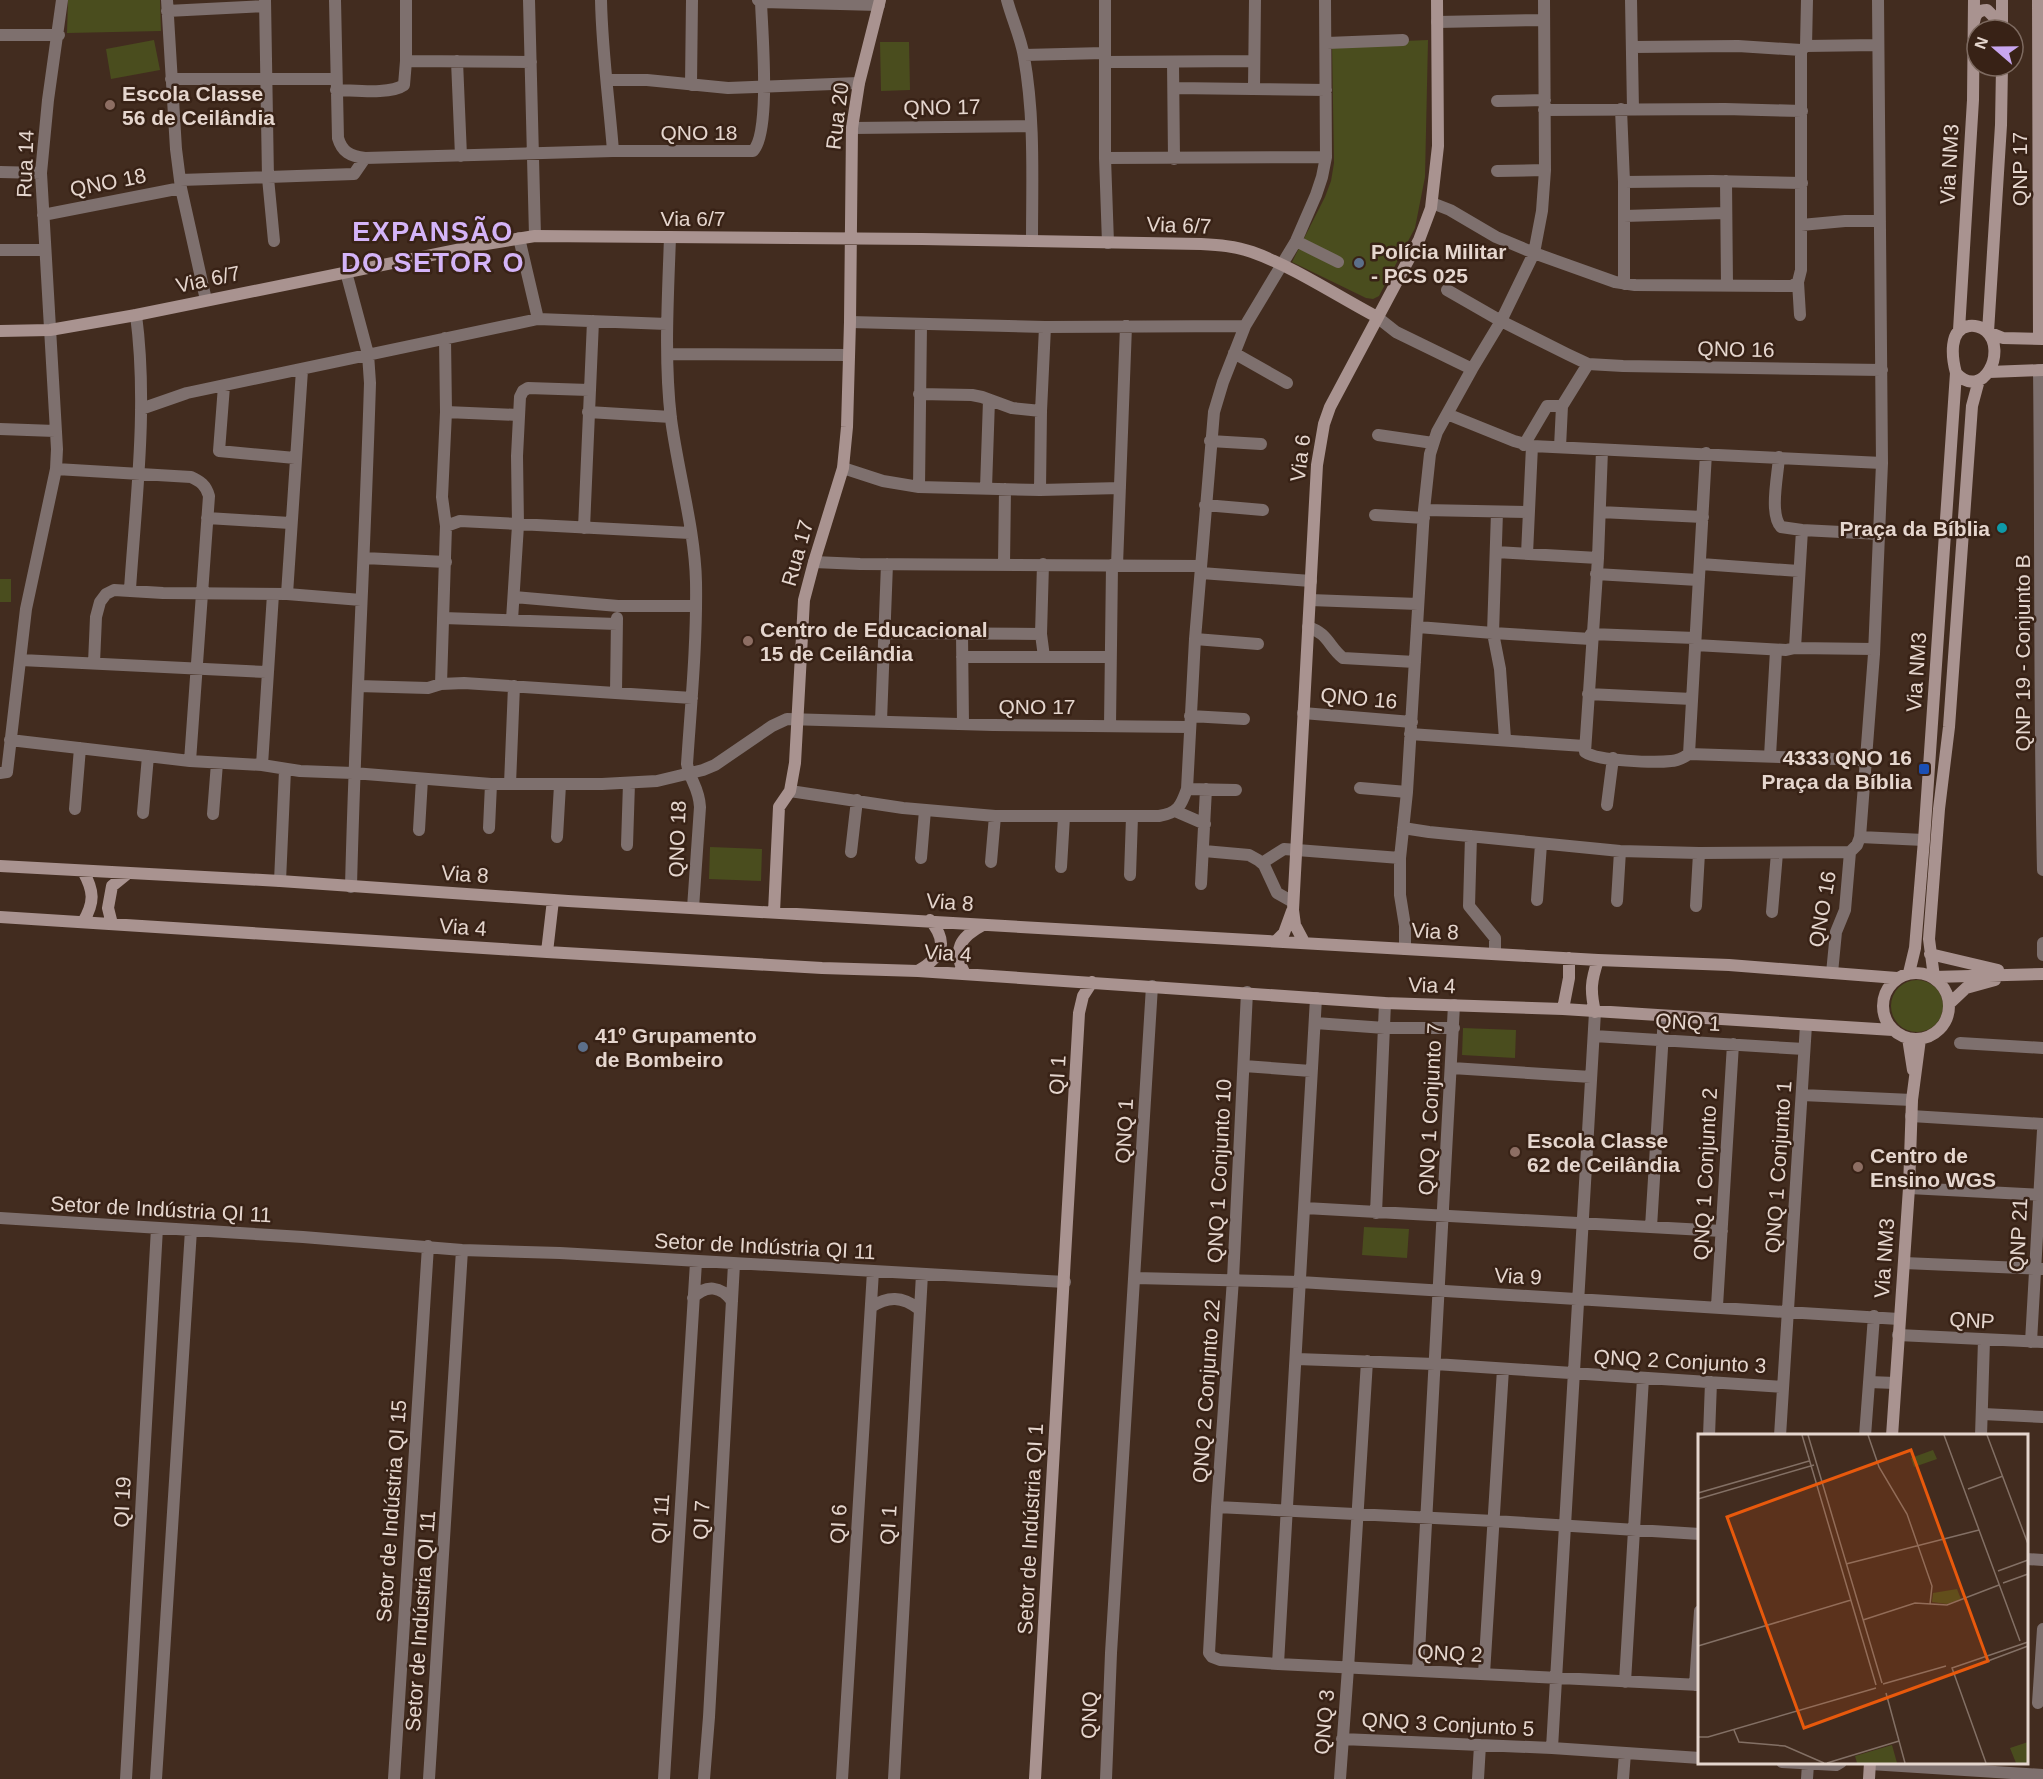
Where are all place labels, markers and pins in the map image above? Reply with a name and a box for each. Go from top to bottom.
place label: Escola Classe 56 de Ceilândia [122,82,275,129]
marker: Escola Classe 56 de Ceilândia [103,98,117,112]
place label: Polícia Militar - PCS 025 [1371,240,1506,287]
marker: Polícia Militar - PCS 025 [1352,256,1366,270]
place label: Praça da Bíblia [1839,517,1990,540]
marker: Praça da Bíblia [1995,521,2009,535]
place label: Centro de Educacional 15 de Ceilândia [760,618,988,665]
marker: Centro de Educacional 15 de Ceilândia [741,634,755,648]
place label: 4333 QNO 16 Praça da Bíblia [1761,746,1912,793]
marker: 4333 QNO 16 Praça da Bíblia [1917,762,1931,776]
place label: 41º Grupamento de Bombeiro [595,1024,757,1071]
marker: 41º Grupamento de Bombeiro [576,1040,590,1054]
place label: Escola Classe 62 de Ceilândia [1527,1129,1680,1176]
place label: Centro de Ensino WGS [1870,1144,1996,1191]
marker: Escola Classe 62 de Ceilândia [1508,1145,1522,1159]
marker: Centro de Ensino WGS [1851,1160,1865,1174]

